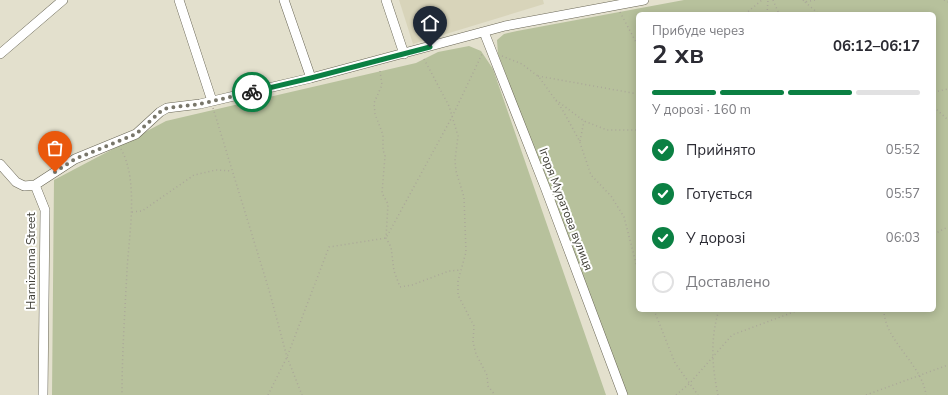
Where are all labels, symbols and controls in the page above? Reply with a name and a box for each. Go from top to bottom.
pin [413,6,447,47]
icon: home [419,12,441,34]
text: Прибуде через [652,22,745,40]
text: 06:12–06:17 [833,36,920,56]
text: 2 хв [652,37,704,72]
courier [232,72,272,112]
icon: bike [241,81,263,103]
text: У дорозі · 160 m [652,101,751,119]
pin [38,131,72,172]
icon: bag [44,137,66,159]
icon: check [652,139,674,161]
text: Прийнято [686,140,756,160]
text: 05:52 [886,141,920,159]
street label: Ігоря Муратова вулиця [535,145,597,273]
icon: check [652,183,674,205]
text: Готується [686,184,753,204]
text: 05:57 [886,185,920,203]
street label: Harnizonna Street [23,212,39,310]
icon: check [652,227,674,249]
text: У дорозі [686,228,745,248]
text: 06:03 [886,229,920,247]
text: Доставлено [686,272,770,292]

